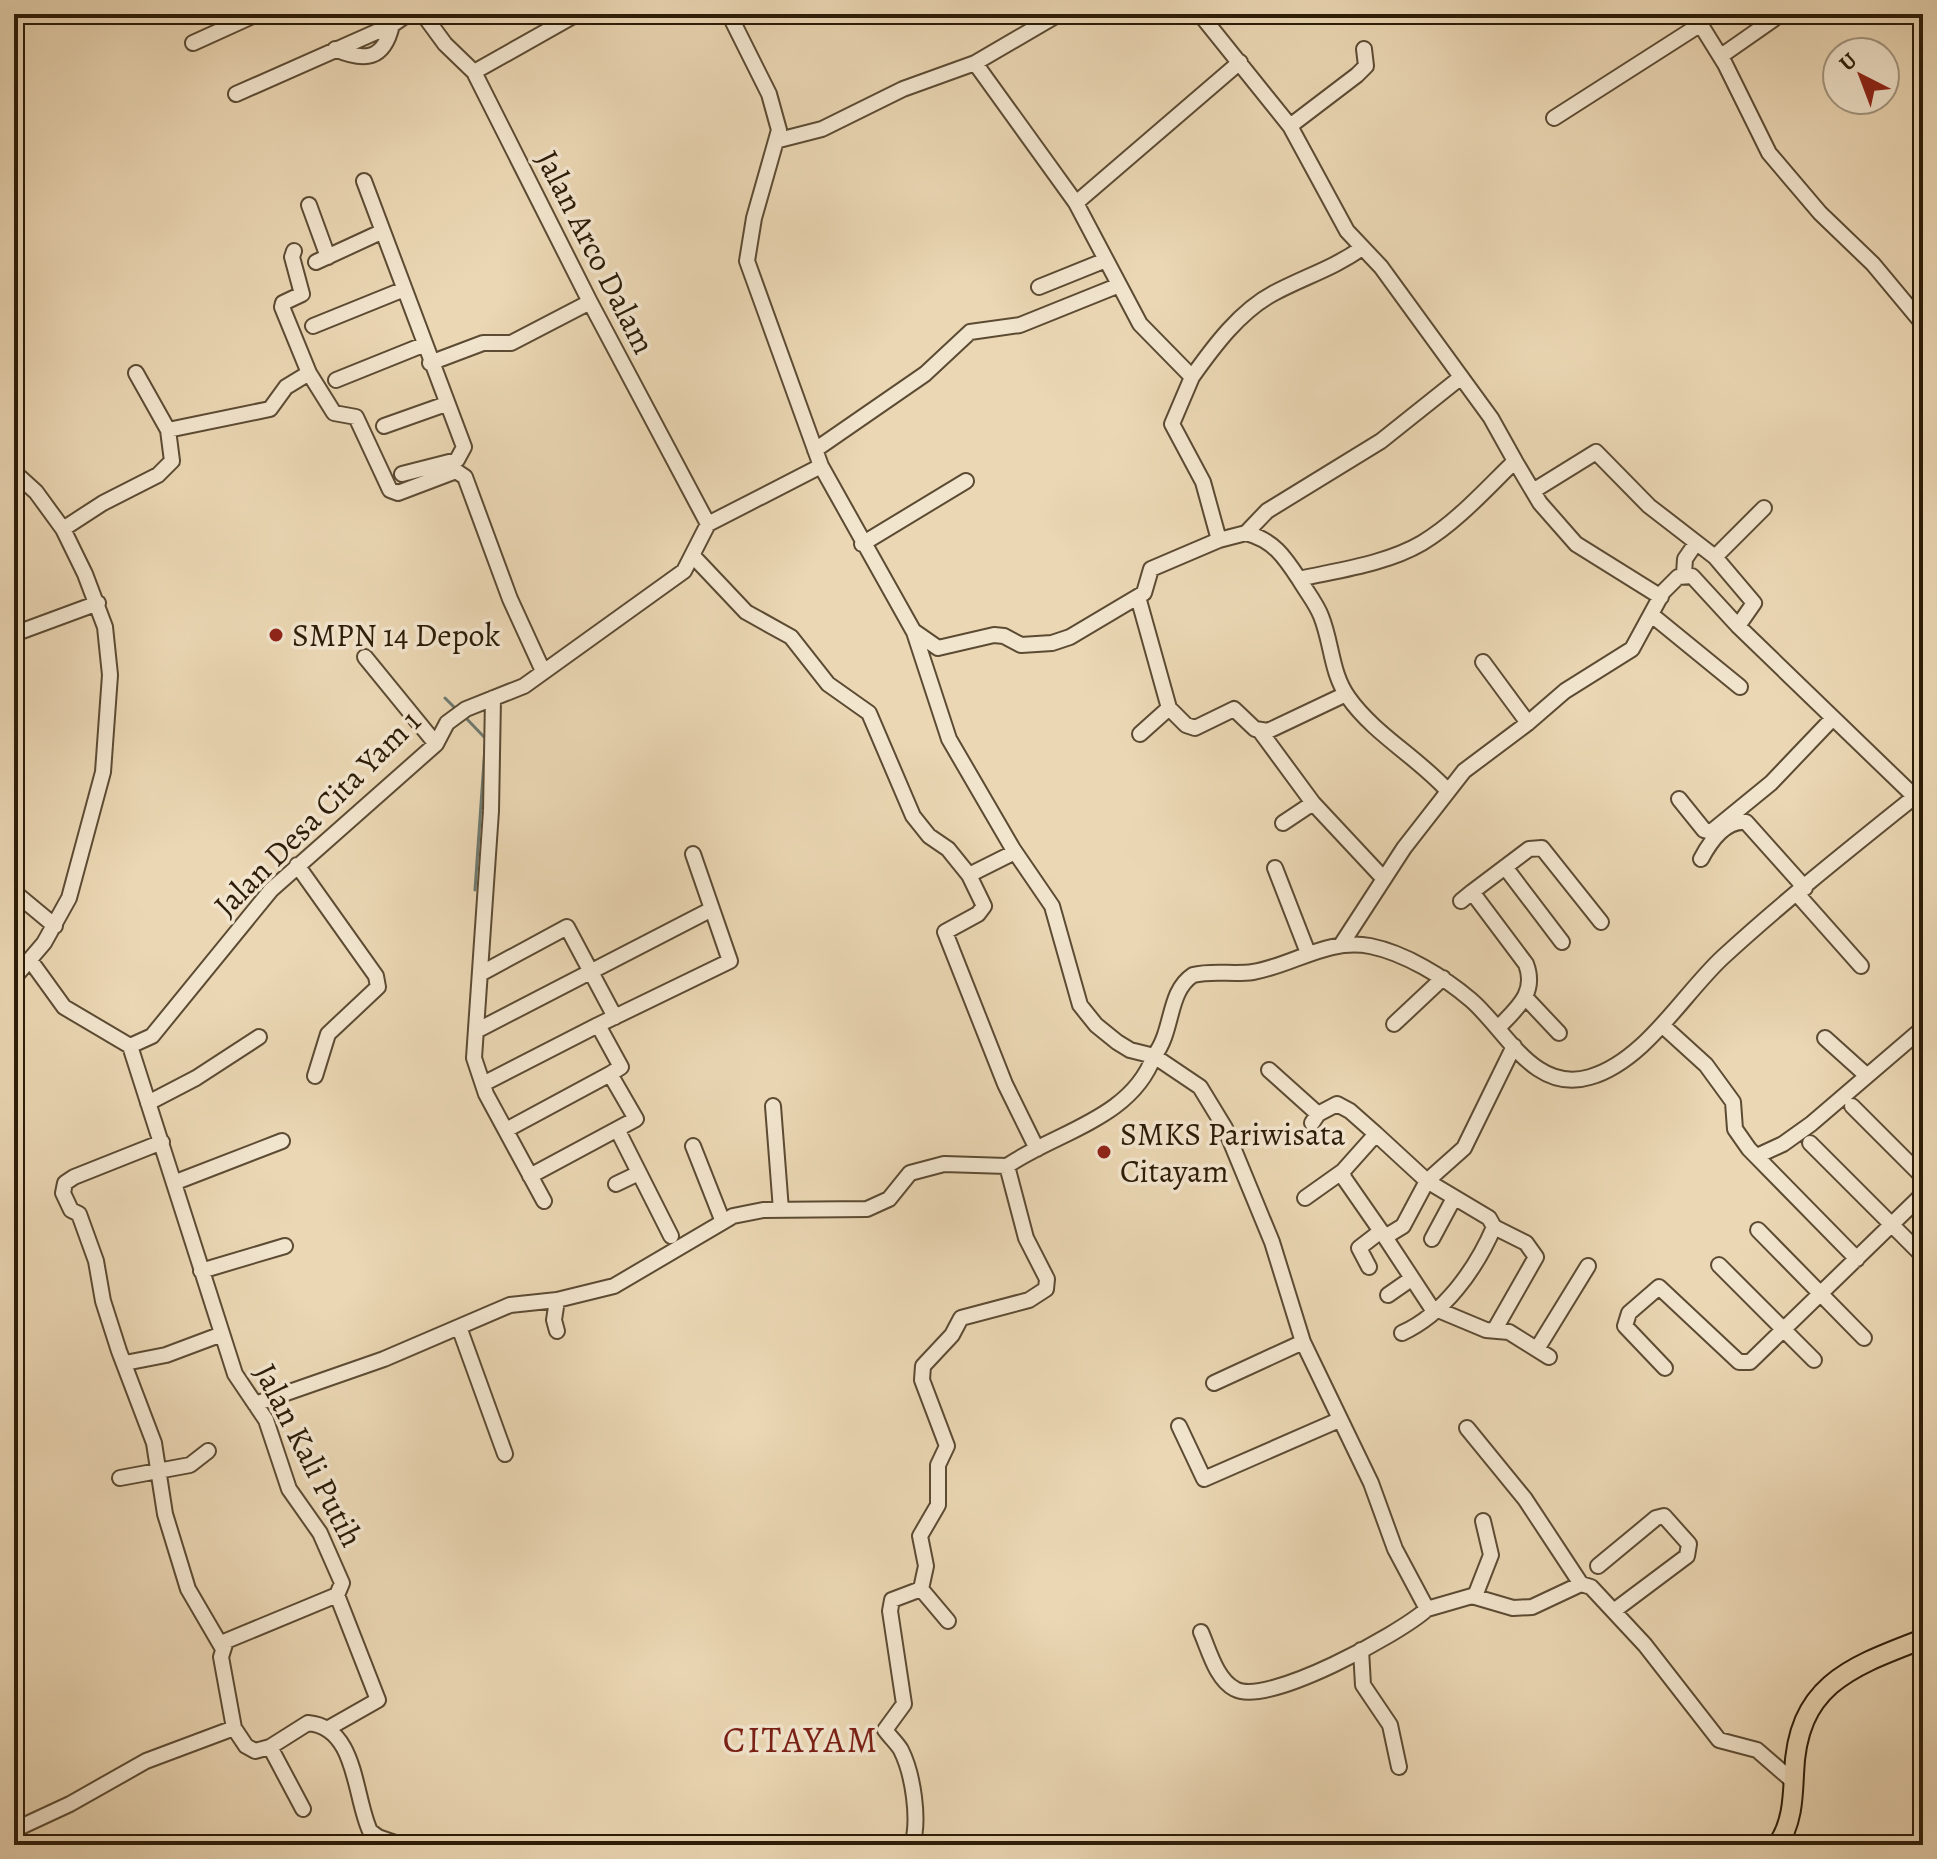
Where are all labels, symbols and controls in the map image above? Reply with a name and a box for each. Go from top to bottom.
north arrow [1821,36,1901,116]
text: U [1833,46,1864,78]
street label: Jalan Arco Dalam [526,143,666,361]
place label: SMPN 14 Depok [292,613,500,657]
marker: SMPN 14 Depok [267,626,285,644]
street label: Jalan Desa Cita Yam 1 [204,700,430,926]
place label: SMKS Pariwisata Citayam [1120,1112,1346,1193]
marker: SMKS Pariwisata Citayam [1095,1143,1113,1161]
street label: Jalan Kali Putih [244,1356,374,1554]
district label: CITAYAM [723,1715,879,1764]

